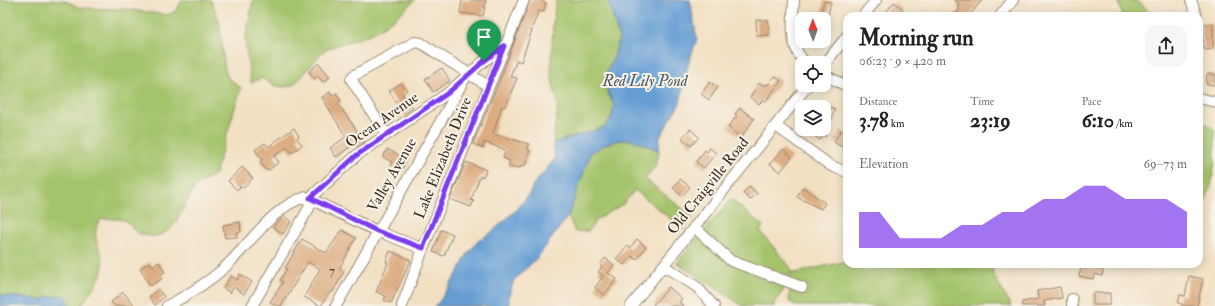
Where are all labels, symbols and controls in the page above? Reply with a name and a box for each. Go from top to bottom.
north arrow [795,12,831,48]
map controls [795,12,831,136]
pin [467,20,501,61]
text: Morning run [859,24,974,52]
button: share [1145,25,1187,67]
icon: arrive [473,26,495,48]
text: 06:23 · 9 × 420 m [859,53,946,69]
button: locate [795,56,831,92]
water label: Red Lily Pond [601,71,689,91]
street label: Ocean Avenue [342,88,422,152]
street label: Lake Elizabeth Drive [410,94,476,222]
text: Distance [859,95,897,108]
text: Time [970,95,994,108]
text: Pace [1082,95,1101,108]
button: layers [795,100,831,136]
text: 3.78 [859,108,888,133]
text: 23:19 [970,108,1010,133]
text: 6:10 [1082,108,1114,133]
text: km [888,117,904,130]
text: /km [1114,117,1133,130]
street label: Old Craigville Road [663,133,753,238]
street label: Valley Avenue [363,134,421,216]
text: Elevation [859,156,909,172]
text: 69–73 m [1143,156,1187,172]
house number: 7 [329,263,335,279]

